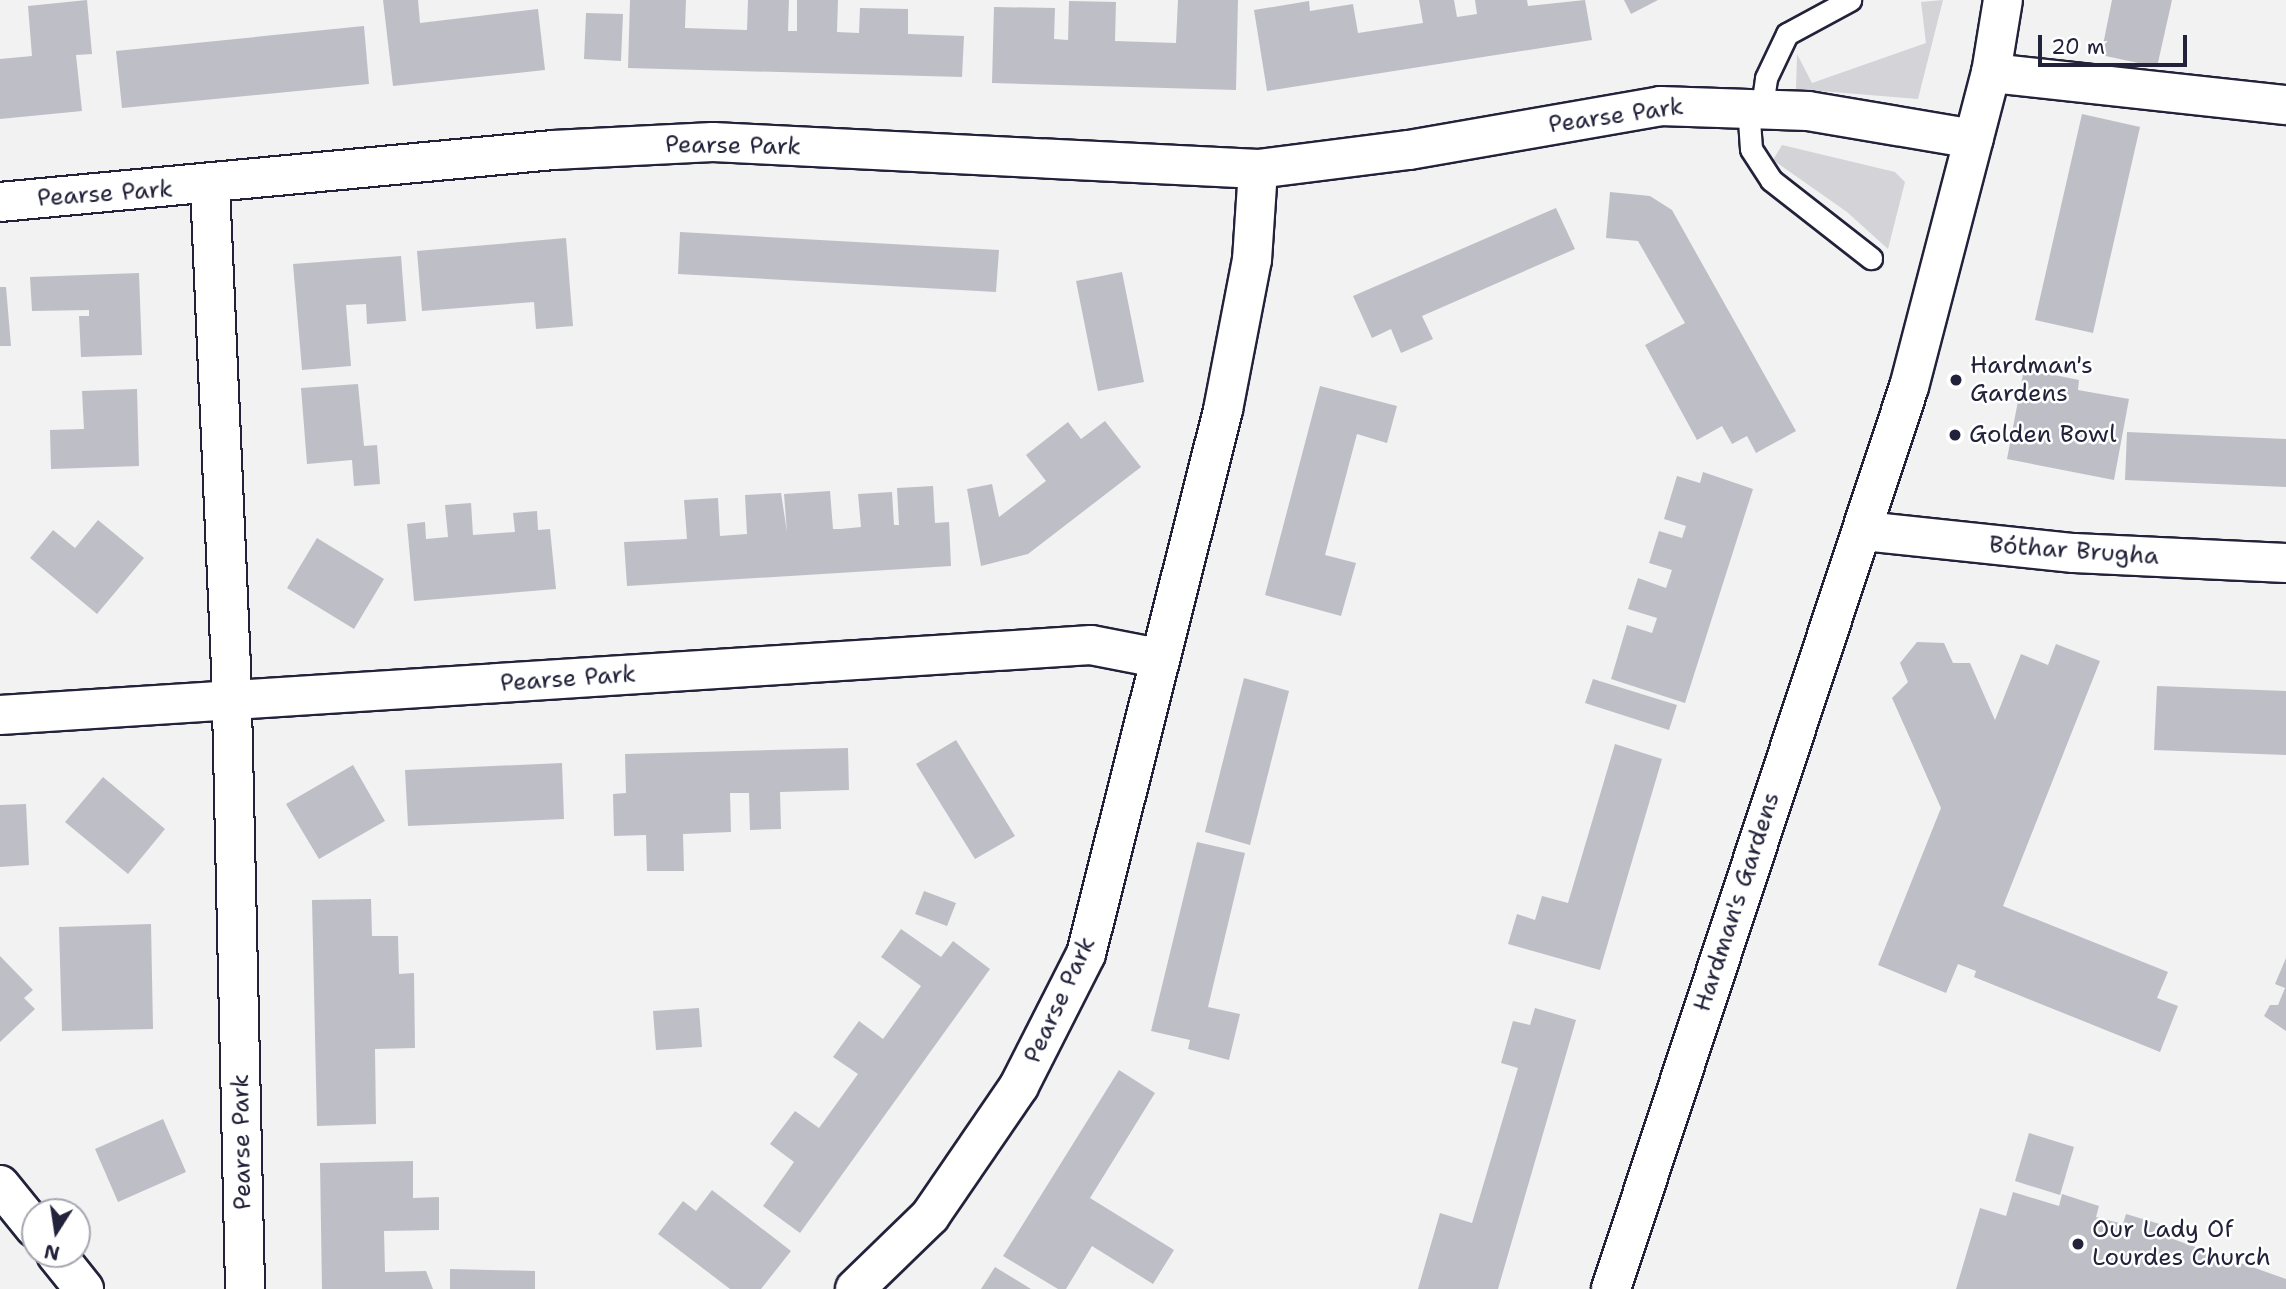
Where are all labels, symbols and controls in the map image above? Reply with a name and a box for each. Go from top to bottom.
scale bar [2041,21,2190,65]
text: 20 m [2051,33,2105,61]
street label: Pearse Park [1547,92,1685,140]
street label: Pearse Park [665,130,801,162]
street label: Pearse Park [36,175,174,213]
place label: Hardman's Gardens [1970,352,2093,408]
marker: Hardman's Gardens [1948,372,1964,388]
place label: Golden Bowl [1969,421,2116,449]
marker: Golden Bowl [1947,427,1963,443]
street label: Bóthar Brugha [1988,531,2160,571]
street label: Pearse Park [499,660,637,698]
street label: Hardman's Gardens [1688,789,1786,1015]
street label: Pearse Park [1018,932,1102,1068]
street label: Pearse Park [226,1074,258,1210]
north arrow [21,1198,91,1268]
place label: Our Lady Of Lourdes Church [2092,1216,2271,1272]
marker: Our Lady Of Lourdes Church [2070,1236,2086,1252]
text: N [42,1238,62,1266]

